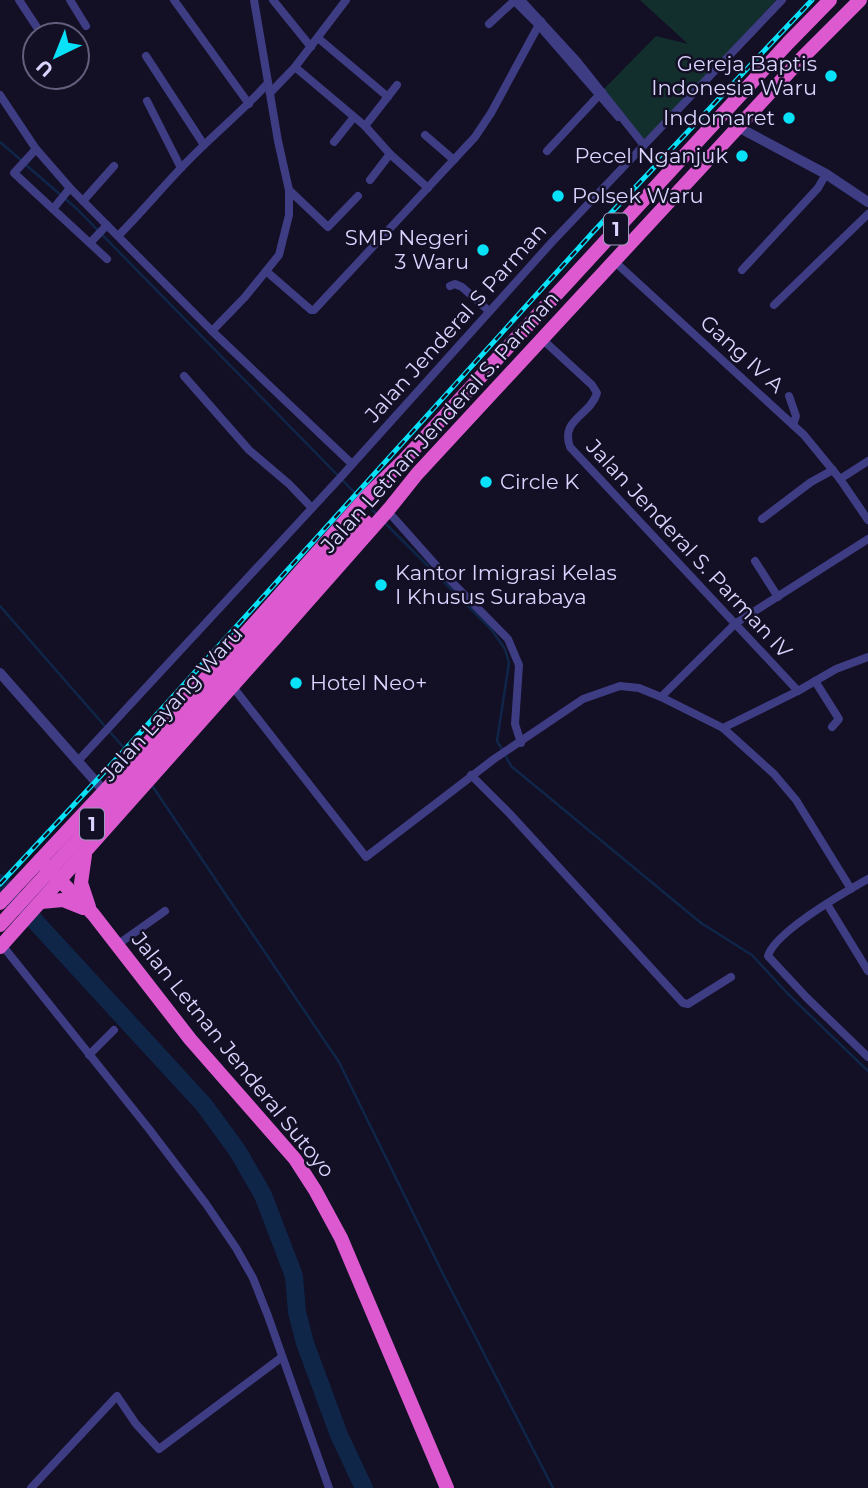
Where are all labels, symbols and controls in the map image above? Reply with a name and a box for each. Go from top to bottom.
north arrow [21,21,91,91]
place label: Gereja Baptis Indonesia Waru [651,51,817,100]
text: U [31,55,58,82]
marker: Gereja Baptis Indonesia Waru [823,68,839,84]
place label: Indomaret [663,105,775,130]
marker: Indomaret [781,110,797,126]
place label: Pecel Nganjuk [575,143,728,168]
marker: Pecel Nganjuk [734,148,750,164]
place label: Polsek Waru [572,183,704,208]
marker: Polsek Waru [550,188,566,204]
road number: 1 [604,214,628,244]
street label: Jalan Jenderal S Parman [359,218,551,428]
place label: SMP Negeri 3 Waru [345,225,469,274]
marker: SMP Negeri 3 Waru [475,242,491,258]
street label: Jalan Letnan Jenderal S. Parman [315,286,564,558]
street label: Gang IV A [695,310,790,398]
street label: Jalan Jenderal S. Parman IV [581,433,798,663]
place label: Circle K [500,469,579,494]
marker: Circle K [478,474,494,490]
place label: Kantor Imigrasi Kelas I Khusus Surabaya [395,560,617,609]
marker: Kantor Imigrasi Kelas I Khusus Surabaya [373,577,389,593]
street label: Jalan Layang Waru [95,621,248,787]
place label: Hotel Neo+ [310,670,427,695]
marker: Hotel Neo+ [288,675,304,691]
road number: 1 [80,808,104,839]
street label: Jalan Letnan Jenderal Sutoyo [126,926,340,1182]

